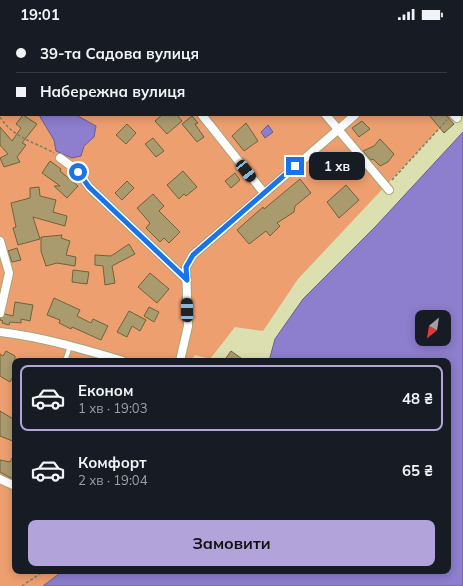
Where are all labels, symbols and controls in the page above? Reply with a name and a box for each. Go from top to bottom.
text: 19:01 [20,5,60,24]
text: 39-та Садова вулиця [40,44,199,63]
text: Набережна вулиця [40,82,185,101]
callout: 1 хв [309,152,365,180]
route end [286,157,304,175]
car [234,158,258,184]
text: 1 хв [324,158,350,174]
route start [69,163,87,181]
car [181,298,193,322]
north arrow [415,310,451,346]
map controls [415,310,451,346]
icon: car [30,380,66,416]
text: Економ [78,381,133,400]
text: 48 ₴ [402,389,433,408]
text: 1 хв · 19:03 [78,400,147,416]
icon: car [30,452,66,488]
text: Комфорт [78,453,147,472]
text: 65 ₴ [402,461,433,480]
text: 2 хв · 19:04 [78,472,147,488]
button: Замовити [28,520,435,566]

